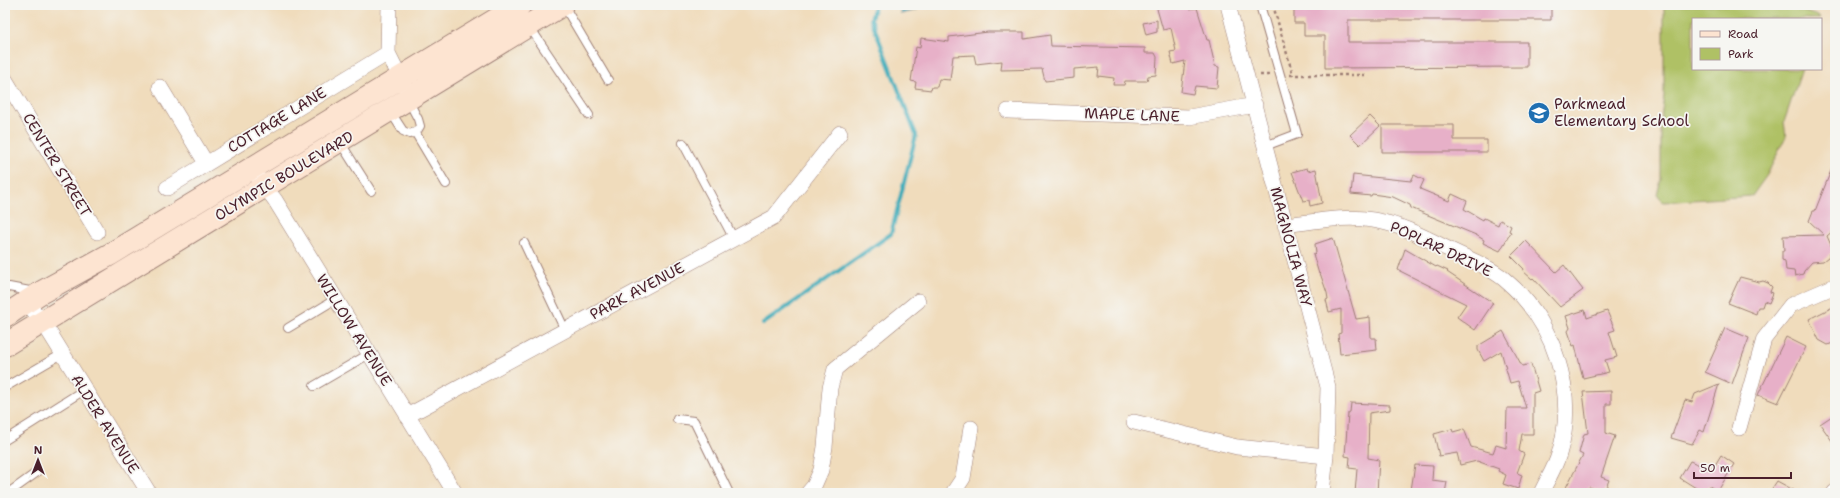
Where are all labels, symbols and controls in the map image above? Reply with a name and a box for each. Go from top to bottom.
legend [1692,18,1822,70]
text: Road [1728,26,1759,42]
text: Park [1728,46,1754,62]
street label: COTTAGE LANE [224,83,330,157]
place label: Parkmead Elementary School [1554,94,1690,131]
school or university icon: Parkmead Elementary School [1526,100,1552,126]
street label: MAPLE LANE [1084,103,1180,127]
street label: CENTER STREET [18,109,96,221]
street label: OLYMPIC BOULEVARD [211,126,357,226]
street label: MAGNOLIA WAY [1265,185,1317,309]
street label: POPLAR DRIVE [1387,217,1495,281]
street label: PARK AVENUE [586,258,688,324]
street label: WILLOW AVENUE [311,270,397,390]
street label: ALDER AVENUE [66,371,144,477]
north arrow [18,440,58,480]
text: N [34,443,43,458]
scale bar [1694,454,1791,480]
text: 50 m [1700,460,1730,476]

